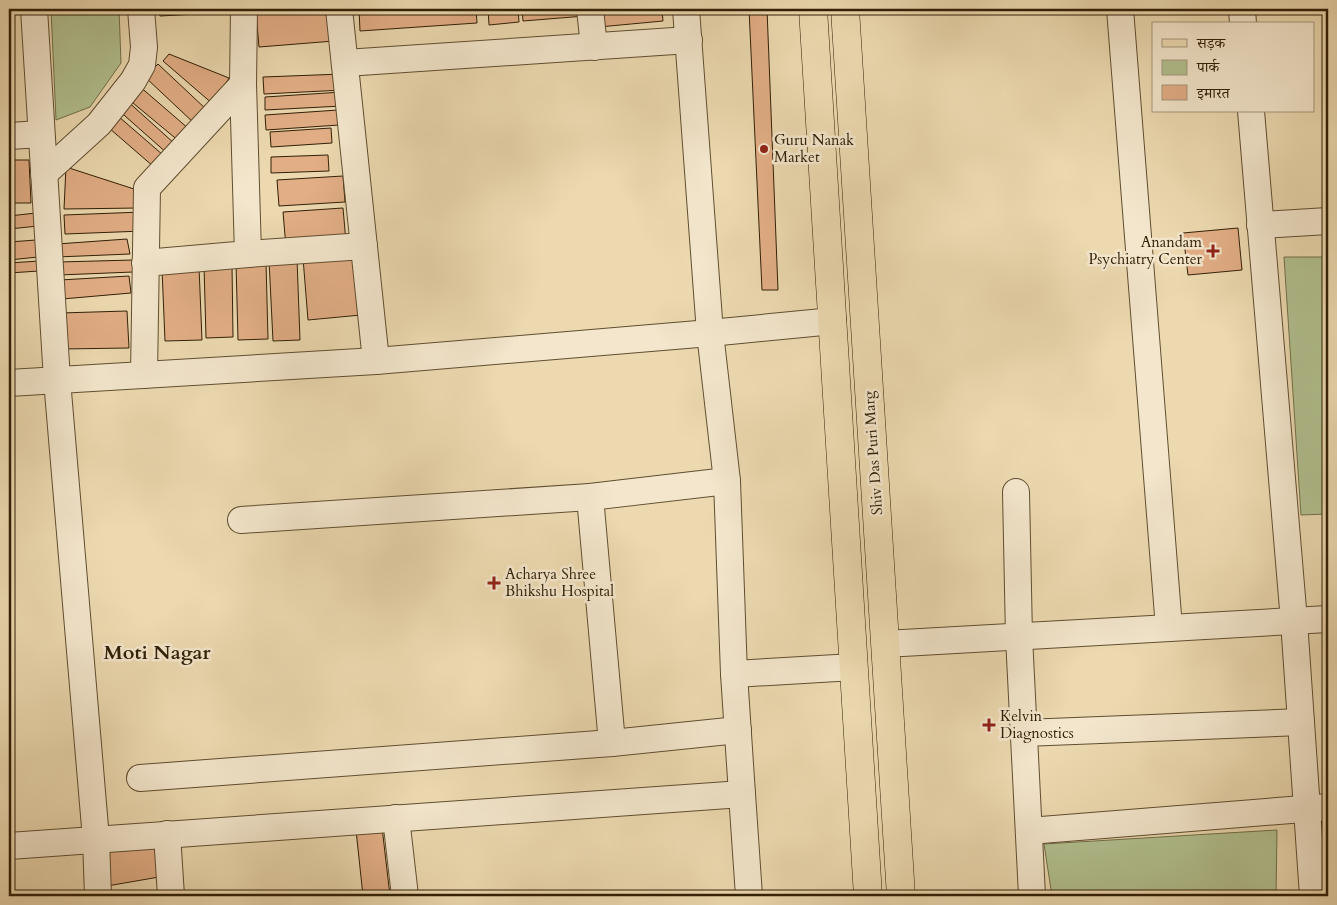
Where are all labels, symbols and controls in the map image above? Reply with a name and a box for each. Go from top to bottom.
legend [1152,22,1314,112]
text: सड़क [1196,33,1226,53]
text: पार्क [1196,57,1220,77]
text: इमारत [1196,83,1231,103]
place label: Guru Nanak Market [774,130,854,167]
marker: Guru Nanak Market [758,143,770,155]
place label: Anandam Psychiatry Center [1088,232,1203,269]
marker: Anandam Psychiatry Center [1206,244,1220,258]
street label: Shiv Das Puri Marg [859,390,887,516]
place label: Acharya Shree Bhikshu Hospital [505,564,614,601]
marker: Acharya Shree Bhikshu Hospital [487,576,501,590]
district label: Moti Nagar [103,639,212,666]
place label: Kelvin Diagnostics [1000,706,1074,743]
marker: Kelvin Diagnostics [982,718,996,732]

